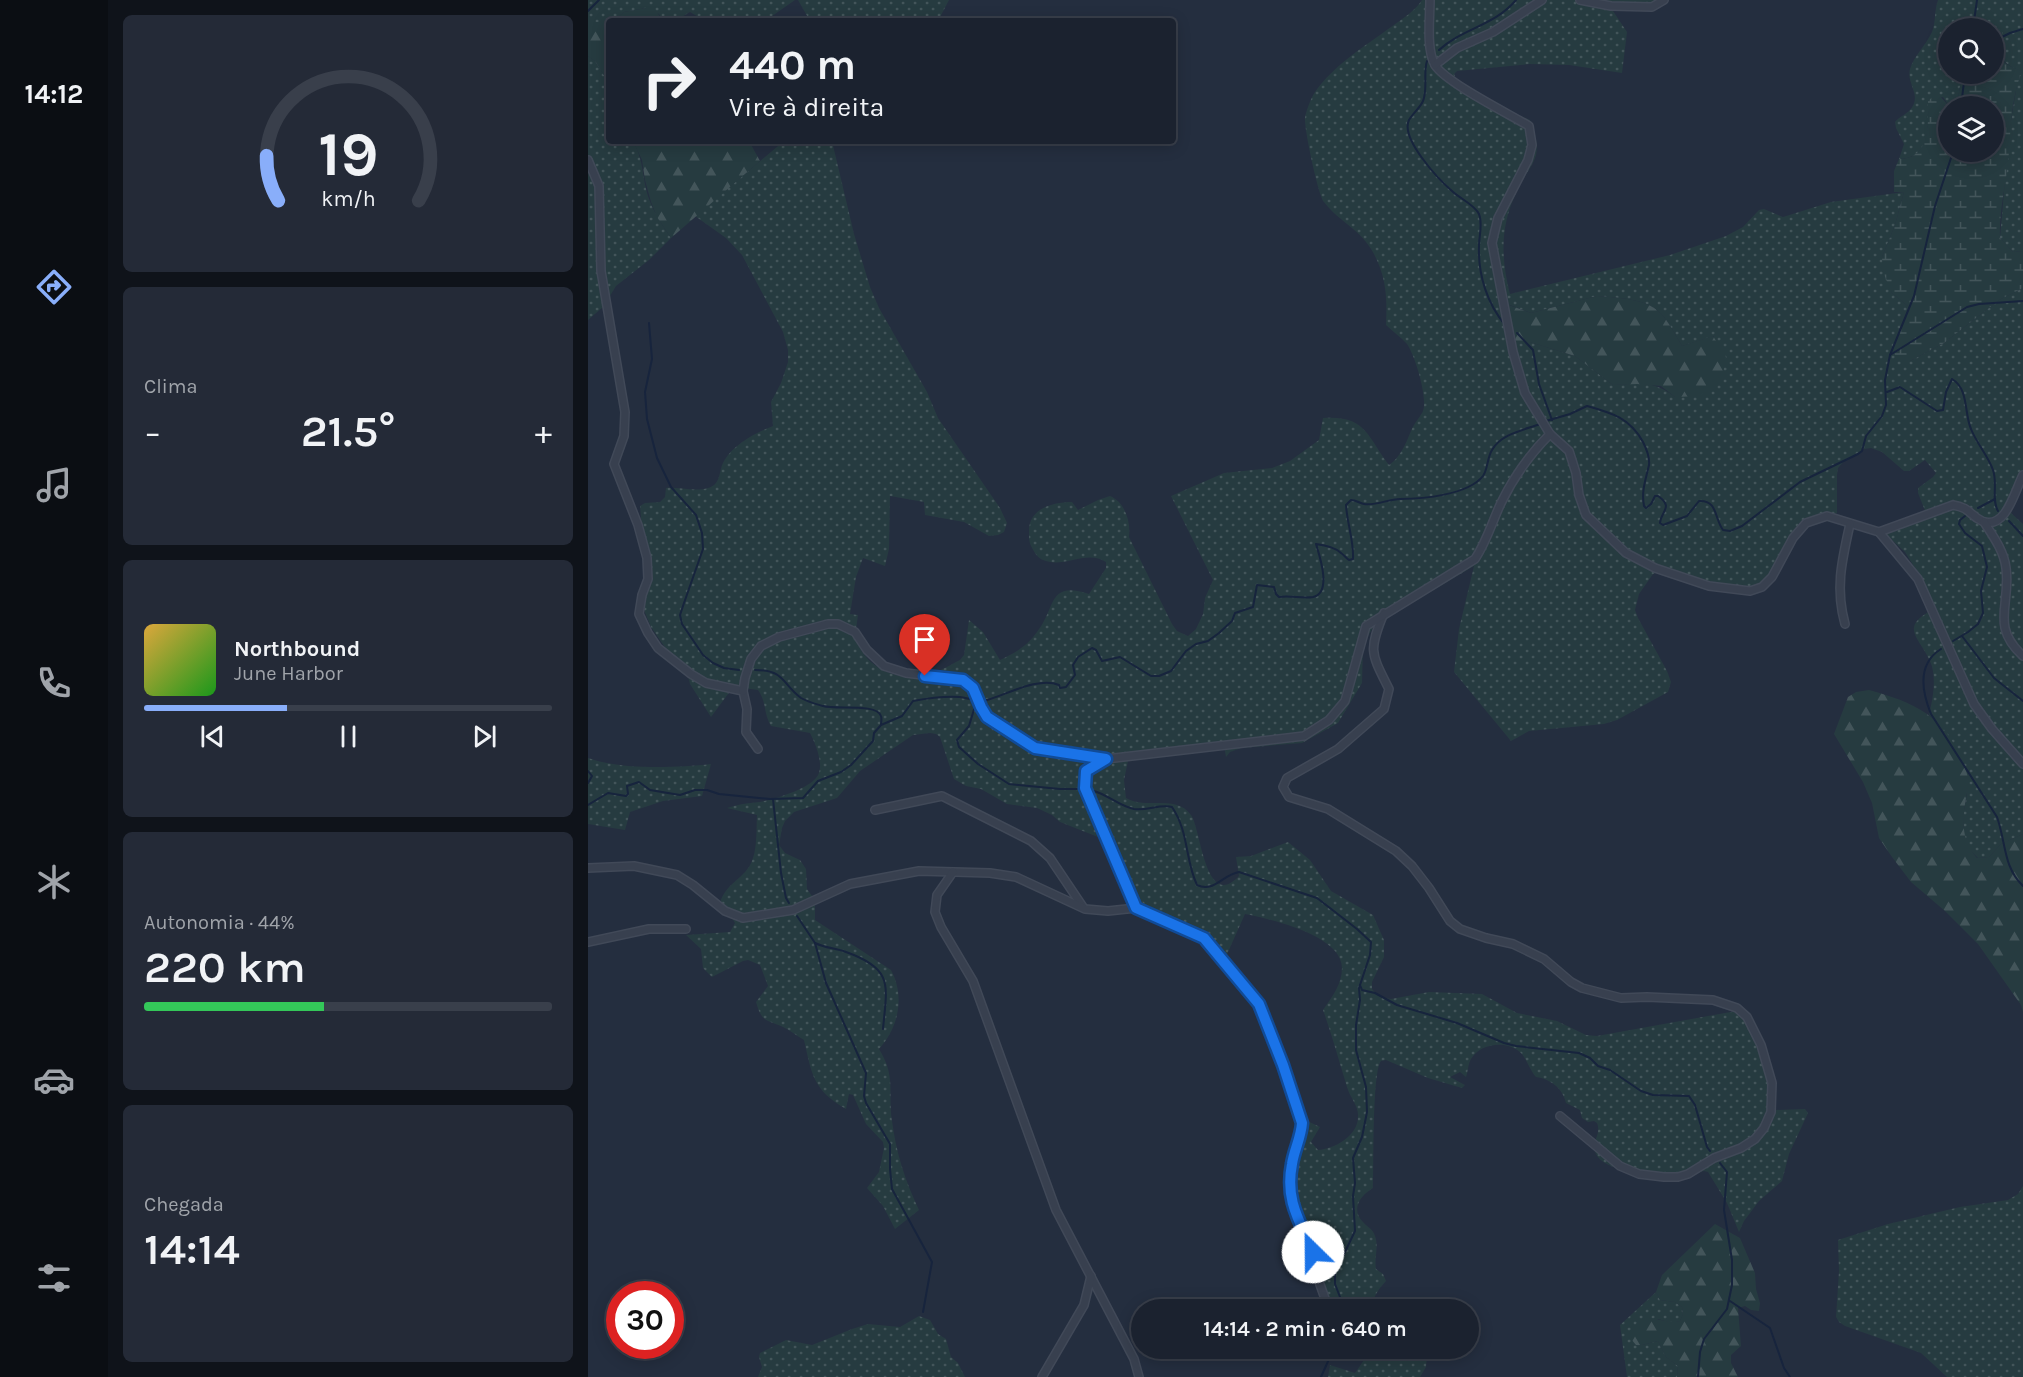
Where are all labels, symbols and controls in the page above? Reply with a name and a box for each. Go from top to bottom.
map controls [1938,18,2004,162]
button: search [1938,18,2004,84]
text: 440 m [729,40,856,90]
icon: right [630,42,708,120]
text: 14:12 [25,78,83,110]
text: Vire à direita [729,91,884,123]
button: layers [1938,96,2004,162]
text: 19 [318,118,378,191]
text: km/h [321,186,375,211]
icon: directions [33,266,75,308]
text: Clima [144,375,198,398]
text: 21.5° [301,405,395,457]
text: − [144,413,161,451]
text: + [535,413,552,451]
icon: music [33,464,75,506]
pin [899,614,950,676]
icon: arrive [908,623,941,656]
text: Northbound [234,636,360,662]
icon: phone [33,662,75,704]
text: June Harbor [234,662,343,685]
icon: previous [196,720,229,753]
icon: pause [332,720,365,753]
icon: next [468,720,501,753]
icon: climate [33,861,75,903]
text: Autonomia · 44% [144,911,295,934]
text: 220 km [144,941,306,993]
icon: car [33,1059,75,1101]
text: Chegada [144,1193,224,1216]
position arrow [1281,1220,1345,1284]
text: 14:14 [144,1223,240,1275]
icon: filters [33,1257,75,1299]
speed limit sign: 30 [606,1281,684,1359]
text: 14:14 · 2 min · 640 m [1203,1316,1407,1342]

